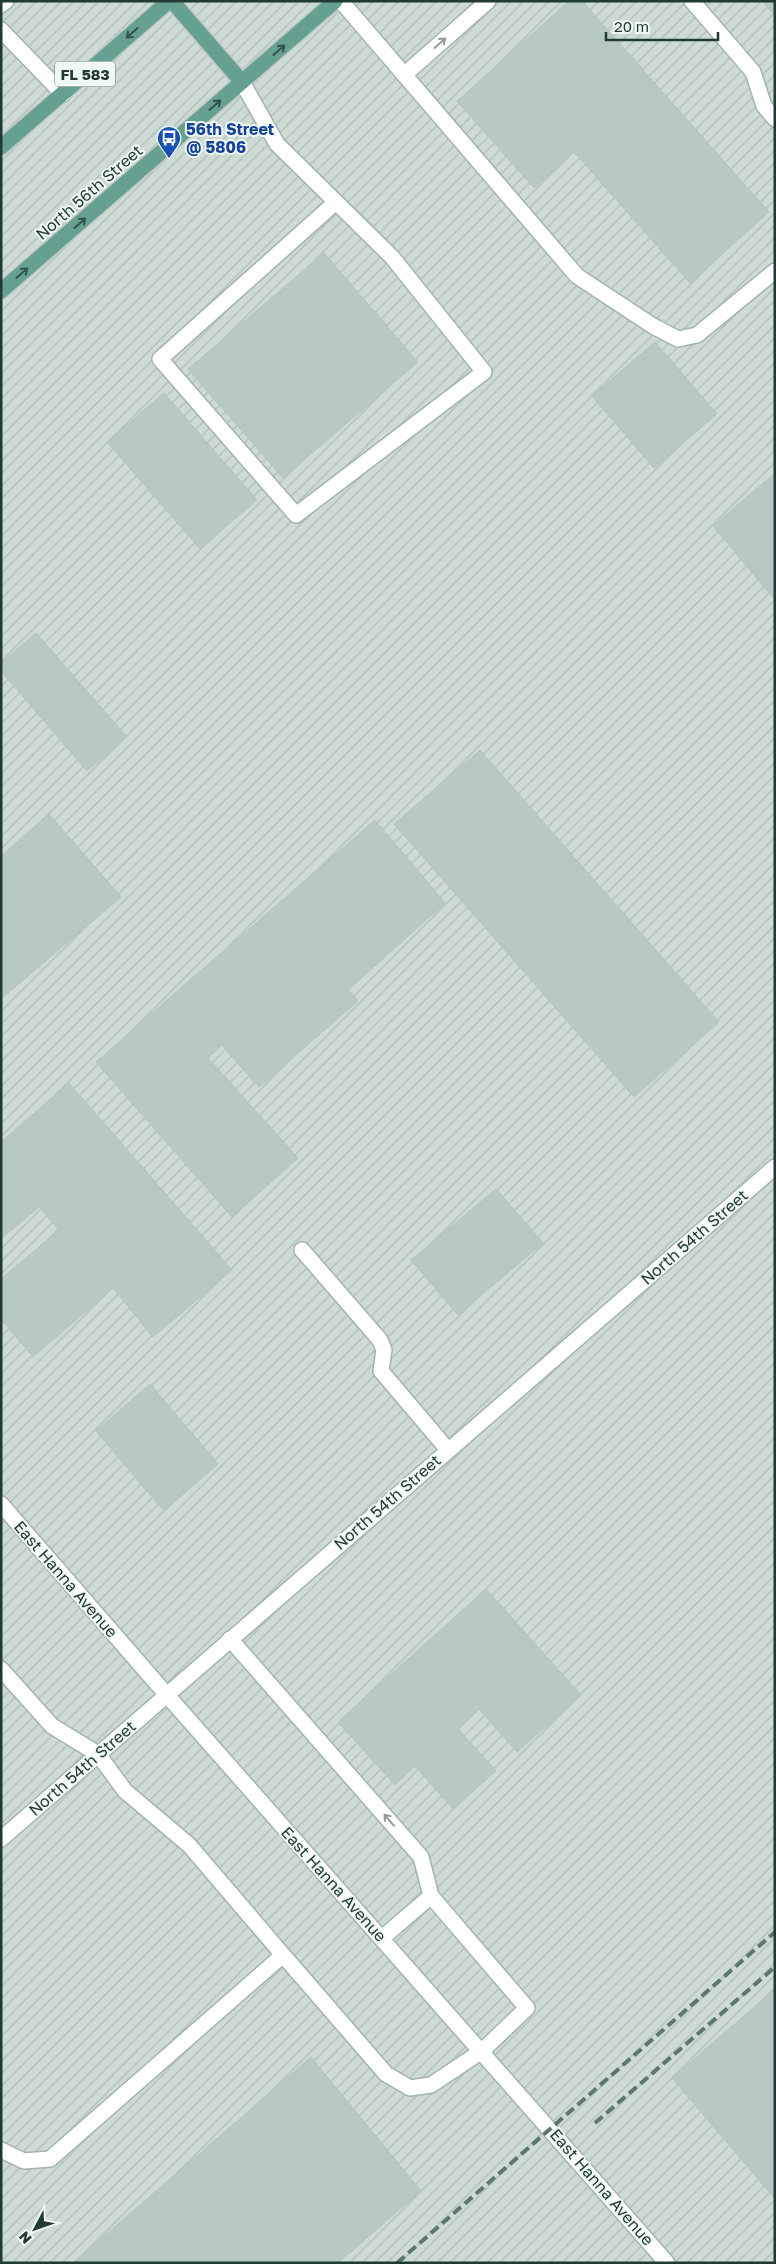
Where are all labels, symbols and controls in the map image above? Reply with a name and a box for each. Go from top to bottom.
scale bar [606,10,718,42]
text: 20 m [614,17,649,35]
one-way arrow [126,27,139,39]
one-way arrow [434,37,447,48]
one-way arrow [273,44,286,55]
road number: FL 583 [55,62,115,86]
one-way arrow [209,99,222,111]
place label: 56th Street @ 5806 [186,119,274,157]
bus stop icon: 56th Street @ 5806 [156,125,182,159]
street label: North 56th Street [31,140,147,244]
one-way arrow [73,217,86,229]
one-way arrow [15,268,28,279]
street label: North 54th Street [636,1185,752,1289]
street label: North 54th Street [329,1450,445,1554]
street label: East Hanna Avenue [10,1517,122,1641]
street label: North 54th Street [24,1716,140,1820]
one-way arrow [383,1814,395,1827]
street label: East Hanna Avenue [277,1822,391,1946]
street label: East Hanna Avenue [546,2125,658,2249]
north arrow [10,2204,60,2254]
text: N [15,2228,35,2247]

